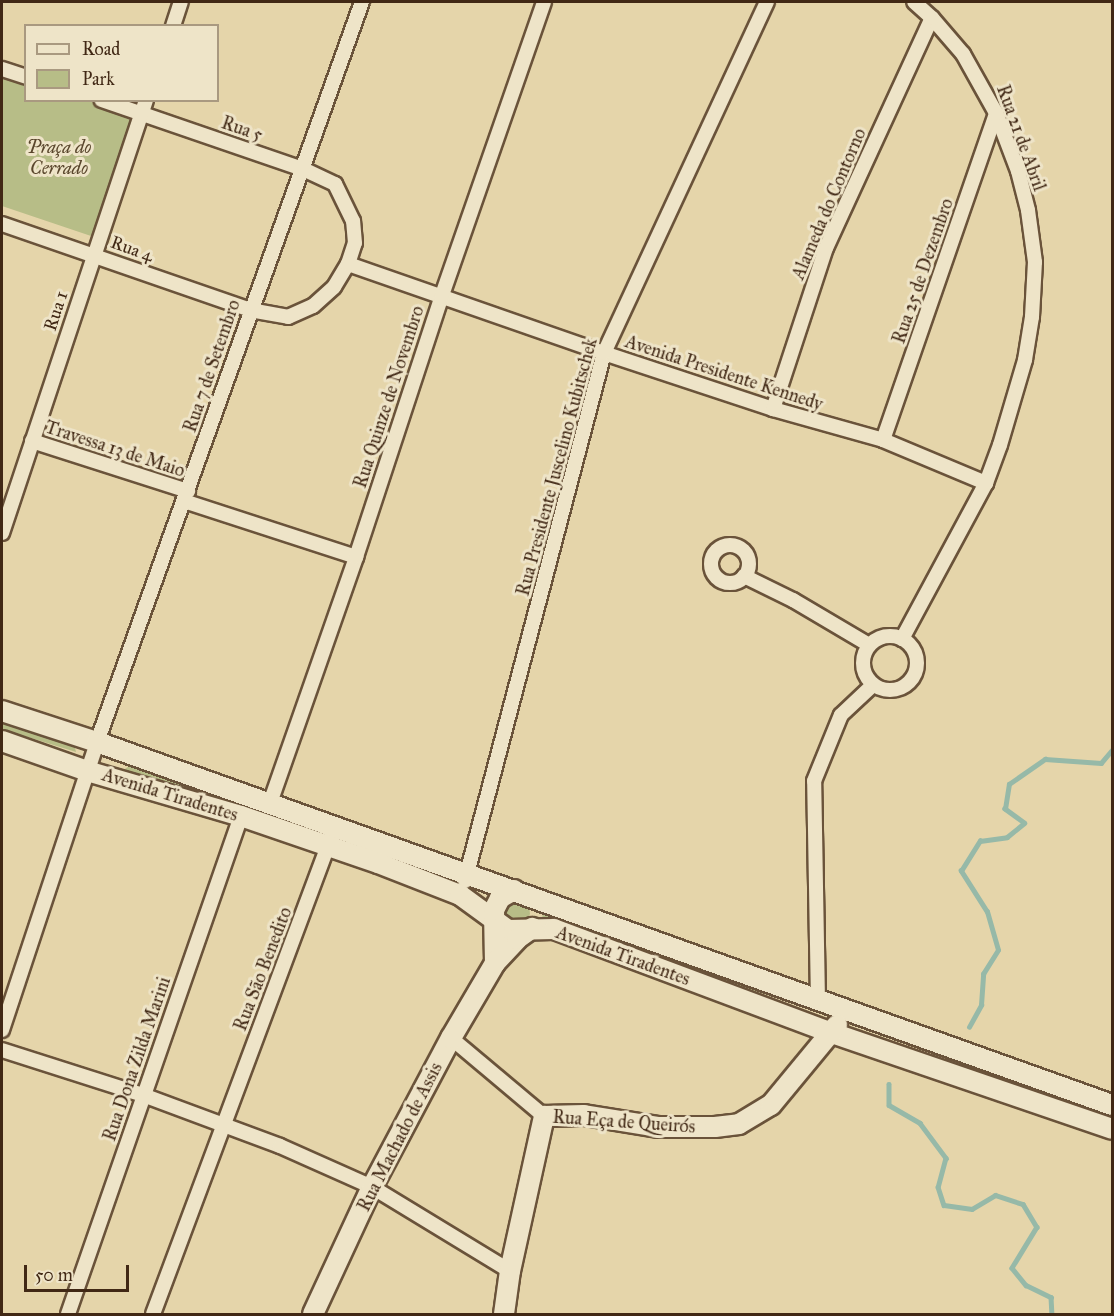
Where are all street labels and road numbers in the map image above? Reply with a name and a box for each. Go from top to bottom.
street label: Rua 21 de Abril [992,82,1050,194]
street label: Rua 5 [219,112,265,146]
street label: Alameda do Contorno [787,125,871,283]
street label: Rua 25 de Dezembro [888,196,958,346]
street label: Rua 4 [108,231,156,267]
street label: Rua 1 [39,288,73,334]
street label: Rua 7 de Setembro [179,297,245,435]
street label: Rua Quinze de Novembro [349,303,429,491]
street label: Avenida Presidente Kennedy [622,331,826,415]
street label: Rua Presidente Juscelino Kubitschek [512,336,602,598]
street label: Travessa 13 de Maio [43,416,187,482]
street label: Avenida Tiradentes [100,764,240,826]
street label: Rua São Benedito [229,904,297,1034]
street label: Avenida Tiradentes [553,922,693,990]
street label: Rua Dona Zilda Marini [99,974,175,1144]
street label: Rua Machado de Assis [353,1059,447,1215]
street label: Rua Eça de Queirós [552,1106,696,1138]

